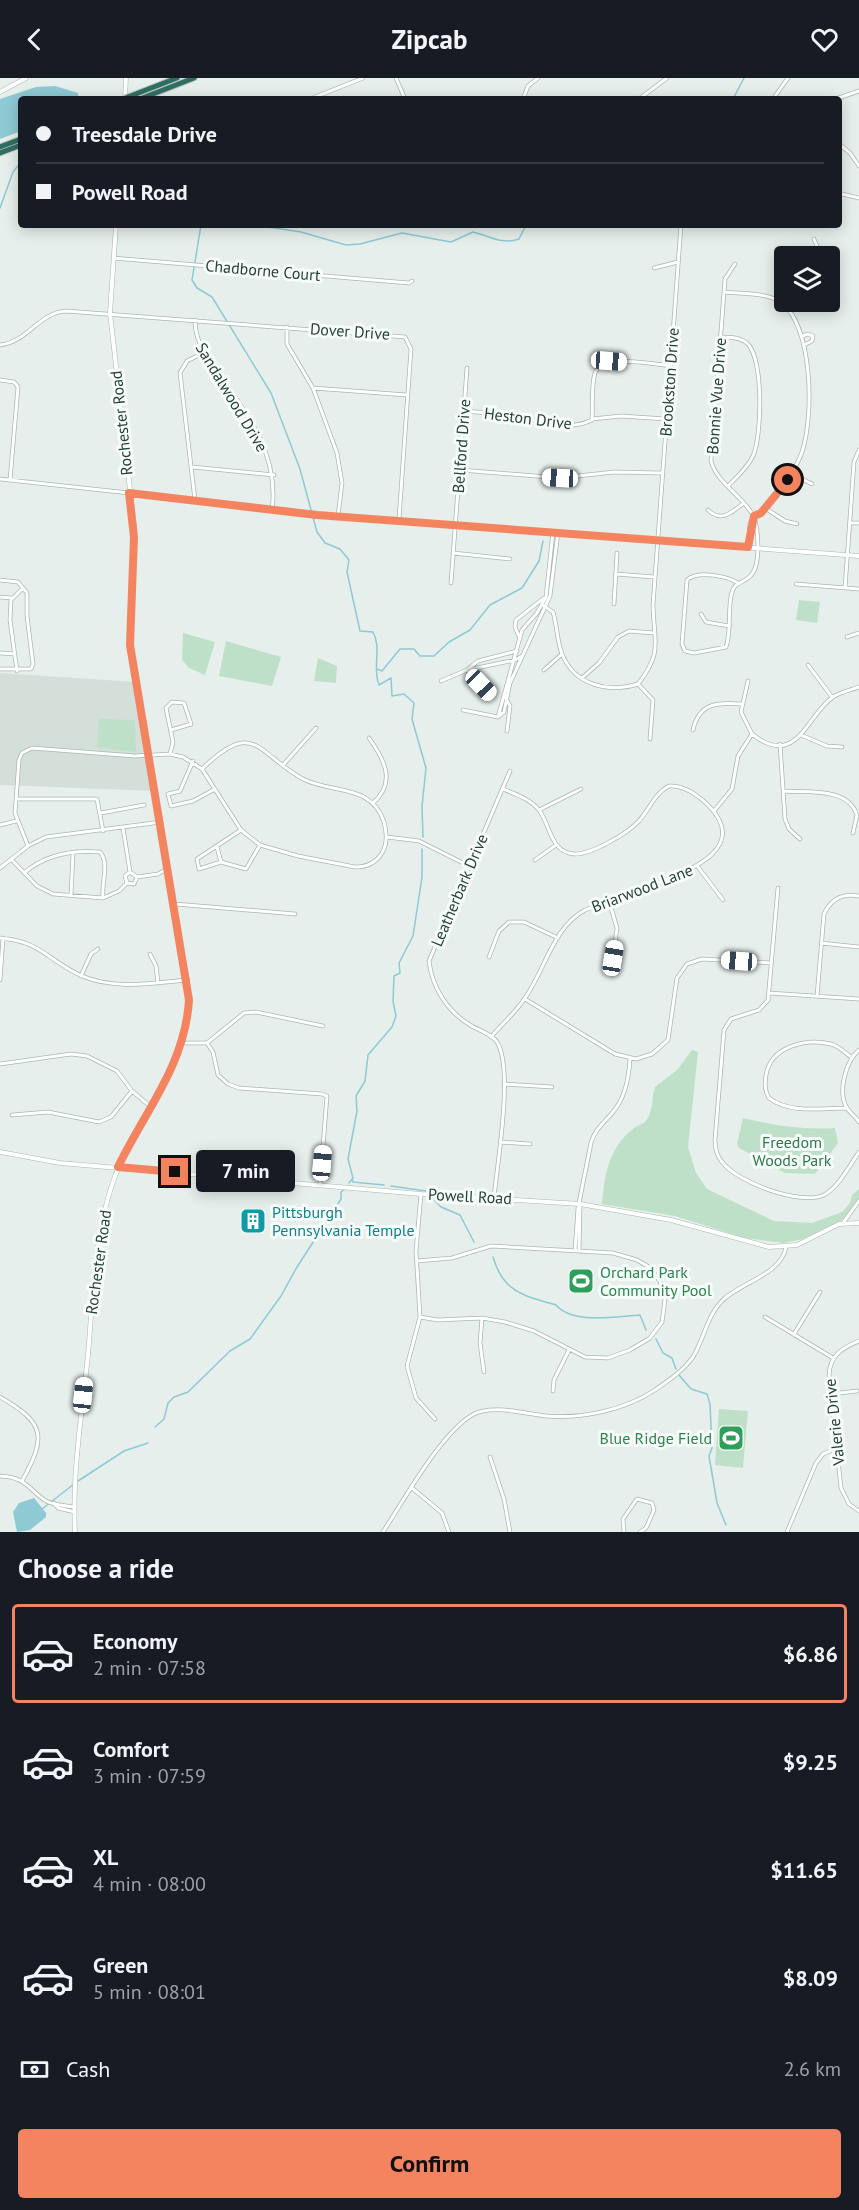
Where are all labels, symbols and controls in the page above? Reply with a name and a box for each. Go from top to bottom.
text: Zipcab [392,22,467,56]
icon: back [18,23,51,56]
icon: heart [808,23,841,56]
text: Treesdale Drive [72,120,217,148]
text: Powell Road [72,178,188,206]
map controls [774,246,840,312]
button: layers [774,246,840,312]
street label: Chadborne Court [205,255,322,285]
street label: Dover Drive [309,318,391,344]
street label: Brookston Drive [655,327,683,437]
street label: Bonnie Vue Drive [702,337,730,455]
street label: Sandalwood Drive [192,339,272,455]
car [590,351,628,371]
street label: Rochester Road [106,370,136,476]
street label: Bellford Drive [448,398,474,494]
street label: Heston Drive [483,403,573,433]
route start [774,466,801,493]
car [542,468,578,488]
car [462,666,500,704]
street label: Leatherbark Drive [426,831,492,949]
street label: Briarwood Lane [589,860,695,916]
car [601,939,625,977]
car [720,951,758,971]
park label: Freedom Woods Park [753,1132,832,1170]
car [311,1144,333,1182]
callout: 7 min [196,1151,295,1193]
route end [161,1158,188,1185]
text: 7 min [222,1158,269,1184]
street label: Powell Road [428,1184,512,1208]
place label: Pittsburgh Pennsylvania Temple [272,1202,415,1240]
building icon: Pittsburgh Pennsylvania Temple [238,1206,268,1236]
street label: Rochester Road [81,1209,115,1315]
place label: Orchard Park Community Pool [600,1262,712,1300]
sports icon: Orchard Park Community Pool [566,1266,596,1296]
car [72,1376,94,1414]
street label: Valerie Drive [820,1378,849,1467]
sports icon: Blue Ridge Field [716,1423,746,1453]
place label: Blue Ridge Field [600,1428,712,1448]
text: Choose a ride [18,1551,174,1585]
icon: car [21,1627,75,1681]
text: Economy [93,1627,177,1655]
text: $6.86 [783,1640,838,1668]
text: 2 min · 07:58 [93,1655,206,1681]
icon: car [21,1735,75,1789]
text: Comfort [93,1735,169,1763]
text: $9.25 [783,1748,838,1776]
text: 3 min · 07:59 [93,1763,206,1789]
icon: car [21,1843,75,1897]
text: XL [93,1843,118,1871]
text: $11.65 [770,1856,838,1884]
text: 4 min · 08:00 [93,1871,206,1897]
icon: car [21,1951,75,2005]
text: Green [93,1951,148,1979]
text: $8.09 [783,1964,838,1992]
text: 5 min · 08:01 [93,1979,206,2005]
icon: cash [18,2053,51,2086]
text: Cash [66,2055,110,2083]
text: 2.6 km [784,2056,841,2082]
button: Confirm [18,2129,841,2198]

